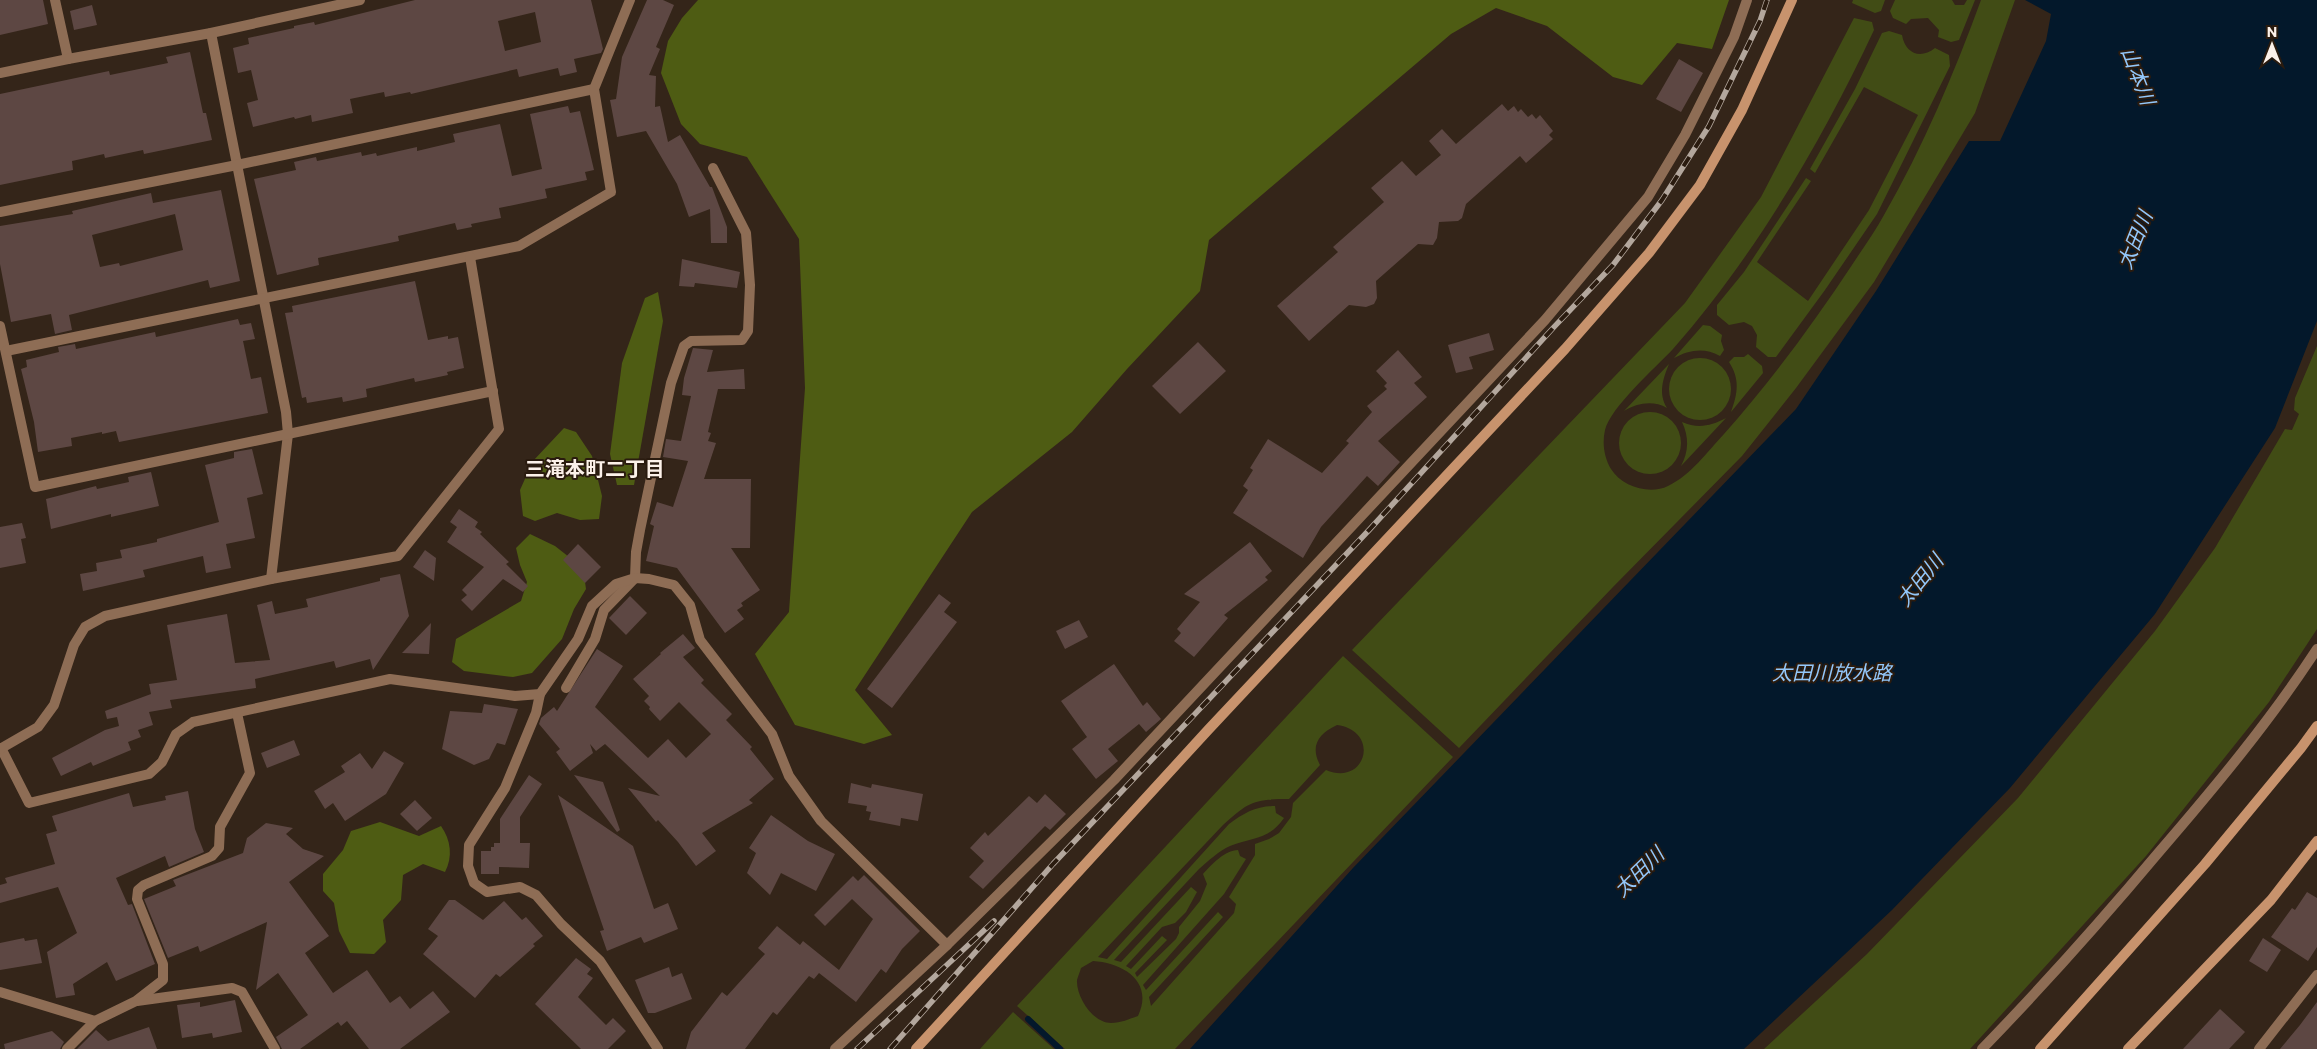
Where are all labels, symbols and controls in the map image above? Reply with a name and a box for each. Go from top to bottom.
north arrow [2247,20,2297,70]
text: N [2267,23,2277,40]
water label: 山本川 [2117,43,2162,110]
water label: 太田川 [2112,205,2157,272]
district label: 三滝本町二丁目 [525,456,665,480]
water label: 太田川 [1891,547,1949,610]
water label: 太田川放水路 [1772,660,1894,684]
water label: 太田川 [1608,840,1670,901]

